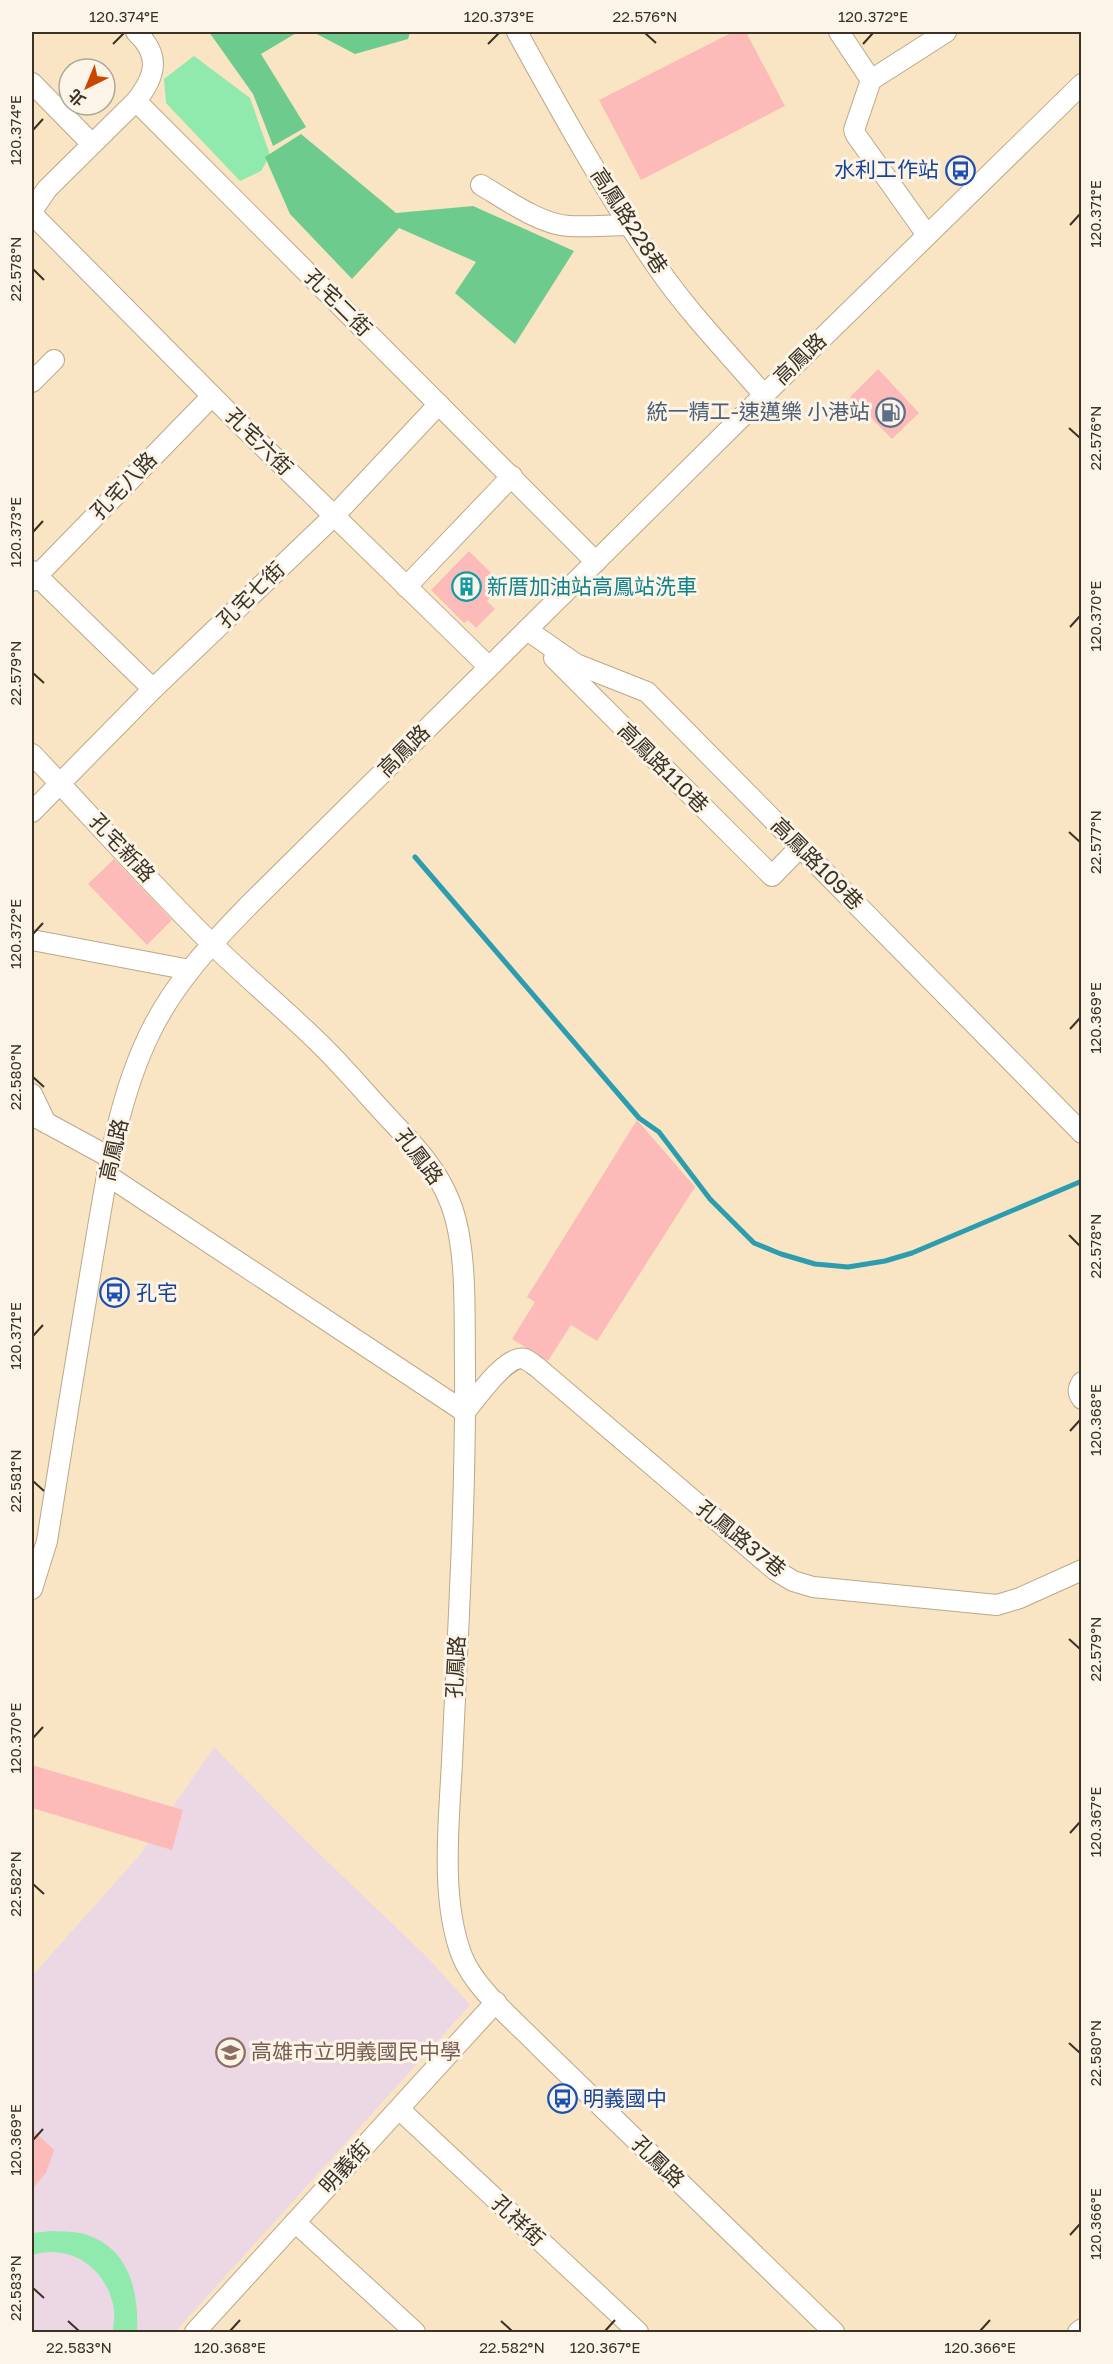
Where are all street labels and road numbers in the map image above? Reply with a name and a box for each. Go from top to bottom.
street label: 高鳳路228巷 [586,163,674,278]
street label: 孔宅二街 [300,263,378,341]
street label: 高鳳路 [768,327,831,390]
street label: 孔宅六街 [221,402,299,480]
street label: 孔宅八路 [85,446,162,525]
street label: 孔宅七街 [211,556,290,633]
street label: 高鳳路110巷 [613,717,714,818]
street label: 高鳳路 [372,719,435,782]
street label: 孔宅新路 [85,808,161,887]
street label: 高鳳路109巷 [766,812,869,915]
street label: 高鳳路 [93,1116,133,1183]
street label: 孔鳳路 [390,1123,449,1189]
street label: 孔鳳路37巷 [692,1494,792,1582]
street label: 孔鳳路 [440,1635,470,1699]
street label: 孔鳳路 [627,2130,690,2193]
street label: 明義街 [314,2134,375,2198]
street label: 孔祥街 [487,2189,551,2251]

